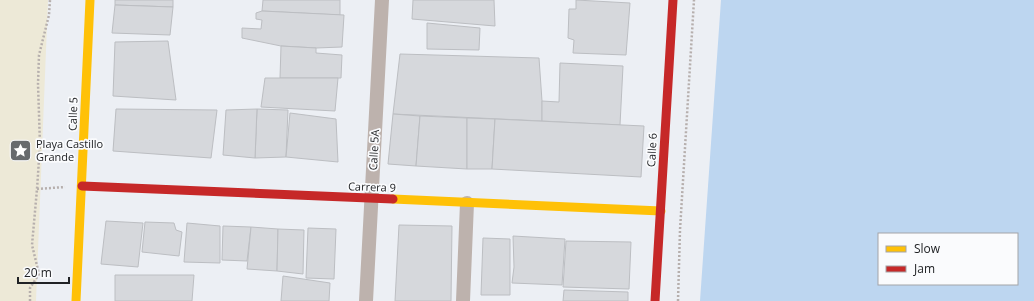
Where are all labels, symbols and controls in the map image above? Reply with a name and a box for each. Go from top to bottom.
street label: Calle 5 [64,97,81,131]
street label: Calle 5A [365,129,382,171]
street label: Calle 6 [643,133,660,167]
place label: Playa Castillo Grande [36,136,104,164]
place icon: Playa Castillo Grande [8,137,34,163]
street label: Carrera 9 [348,178,396,195]
legend [878,233,1018,285]
text: Slow [914,240,941,257]
scale bar [18,259,69,285]
text: Jam [913,260,935,277]
text: 20 m [24,264,52,281]

